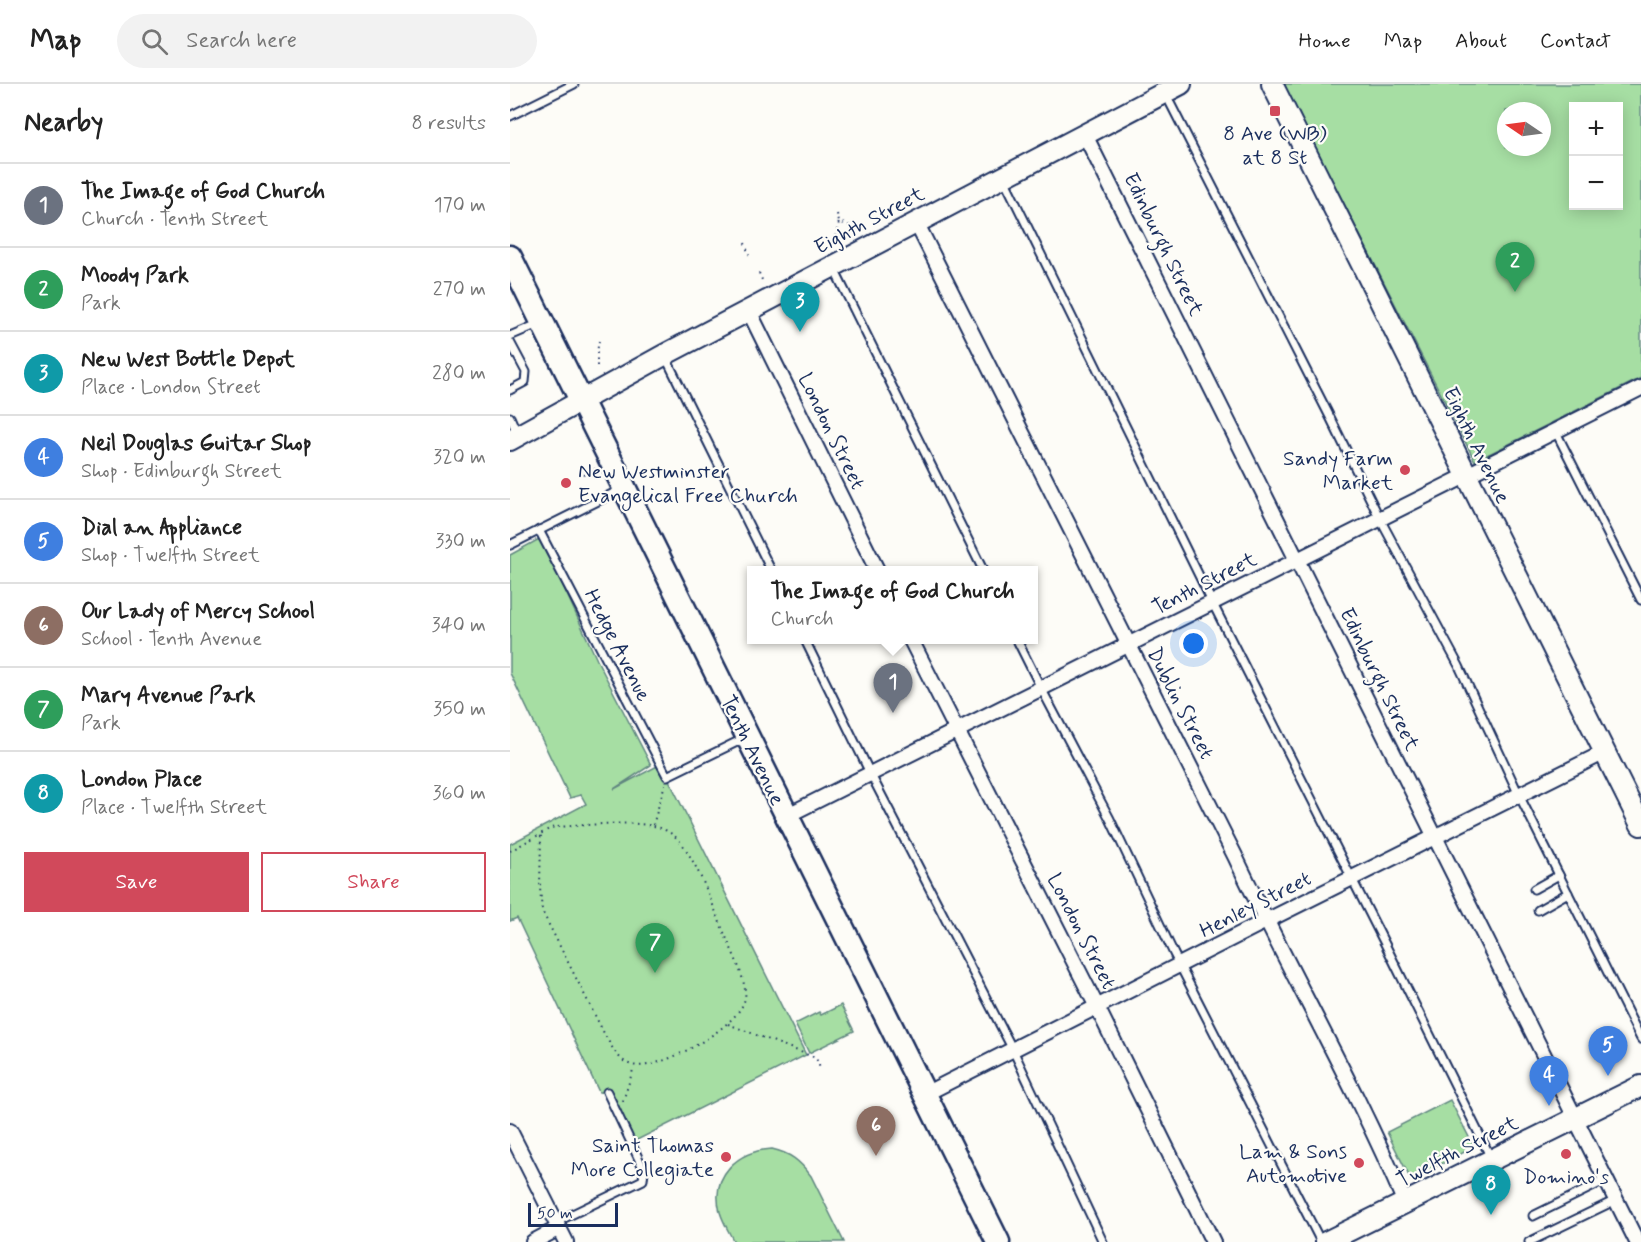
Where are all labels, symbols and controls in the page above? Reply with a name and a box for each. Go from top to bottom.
search box [117,14,537,68]
text: Map [30,23,81,60]
icon: search [138,25,171,58]
text: Search here [186,27,297,55]
text: Home [1299,27,1351,55]
text: Map [1384,27,1422,55]
text: About [1455,27,1507,55]
text: Contact [1540,27,1611,55]
north arrow [1497,102,1551,156]
map controls [1569,102,1623,210]
button: + [1569,102,1623,156]
marker: 8 Ave (WB) at 8 St [1268,104,1282,118]
text: Nearby [24,106,103,140]
text: 8 results [412,110,486,137]
place label: 8 Ave (WB) at 8 St [1223,120,1327,172]
button: − [1569,156,1623,210]
street label: Edinburgh Street [1115,168,1210,322]
text: The Image of God Church [81,178,325,206]
street label: Eighth Street [810,180,930,262]
text: 1 [39,192,48,219]
text: 170 m [434,192,486,219]
text: Church · Tenth Street [81,206,268,233]
pin: 2 [1496,242,1534,292]
text: Moody Park [81,262,189,290]
text: 2 [39,276,48,303]
text: 270 m [433,276,486,303]
pin: 3 [780,282,820,332]
text: Park [81,290,121,317]
text: New West Bottle Depot [81,346,295,374]
text: 3 [39,360,48,387]
text: 280 m [432,360,486,387]
street label: London Street [791,368,871,495]
text: Place · London Street [81,374,261,401]
street label: Eighth Avenue [1436,382,1516,508]
text: Neil Douglas Guitar Shop [81,430,312,458]
text: 4 [38,444,49,471]
text: 320 m [433,444,486,471]
place label: Sandy Farm Market [1283,445,1394,497]
text: Shop · Edinburgh Street [81,458,282,485]
place label: New Westminster Evangelical Free Church [578,458,798,511]
marker: Sandy Farm Market [1398,463,1412,477]
marker: New Westminster Evangelical Free Church [559,476,573,490]
text: Dial an Appliance [81,514,242,542]
text: 5 [38,528,50,555]
text: 330 m [435,528,486,555]
text: Shop · Twelfth Street [81,542,260,569]
street label: Tenth Street [1147,545,1262,622]
popup [747,566,1038,644]
text: The Image of God Church [770,578,1015,606]
street label: Hedge Avenue [576,585,657,707]
text: Our Lady of Mercy School [81,598,315,626]
street label: Edinburgh Street [1331,603,1426,757]
text: Church [770,606,834,633]
text: 6 [38,612,49,639]
text: 340 m [431,612,486,639]
text: School · Tenth Avenue [81,626,262,653]
your location [1179,629,1208,658]
street label: Dublin Street [1140,643,1220,764]
pin: 1 [874,664,913,713]
text: Mary Avenue Park [81,682,255,710]
street label: Tenth Avenue [713,691,791,810]
text: 7 [37,696,50,723]
text: 350 m [433,696,486,723]
text: Park [81,710,121,737]
text: London Place [81,766,202,794]
text: 8 [38,780,49,807]
text: 360 m [433,780,486,807]
text: Place · Twelfth Street [81,794,267,821]
button: Save [24,852,249,912]
button: Share [261,852,486,912]
street label: Henley Street [1195,865,1316,945]
street label: London Street [1040,869,1122,994]
pin: 7 [636,924,674,973]
pin: 5 [1588,1026,1628,1076]
pin: 4 [1530,1056,1568,1106]
pin: 6 [856,1106,896,1156]
street label: Twelfth Street [1392,1109,1524,1195]
place label: Saint Thomas More Collegiate [571,1132,714,1185]
place label: Lam & Sons Automotive [1239,1138,1347,1190]
marker: Domino's [1559,1147,1573,1161]
marker: Saint Thomas More Collegiate [719,1150,733,1164]
marker: Lam & Sons Automotive [1352,1156,1366,1170]
place label: Domino's [1523,1163,1609,1191]
pin: 8 [1472,1166,1510,1215]
scale bar [528,1200,618,1228]
text: 50 m [537,1203,573,1224]

